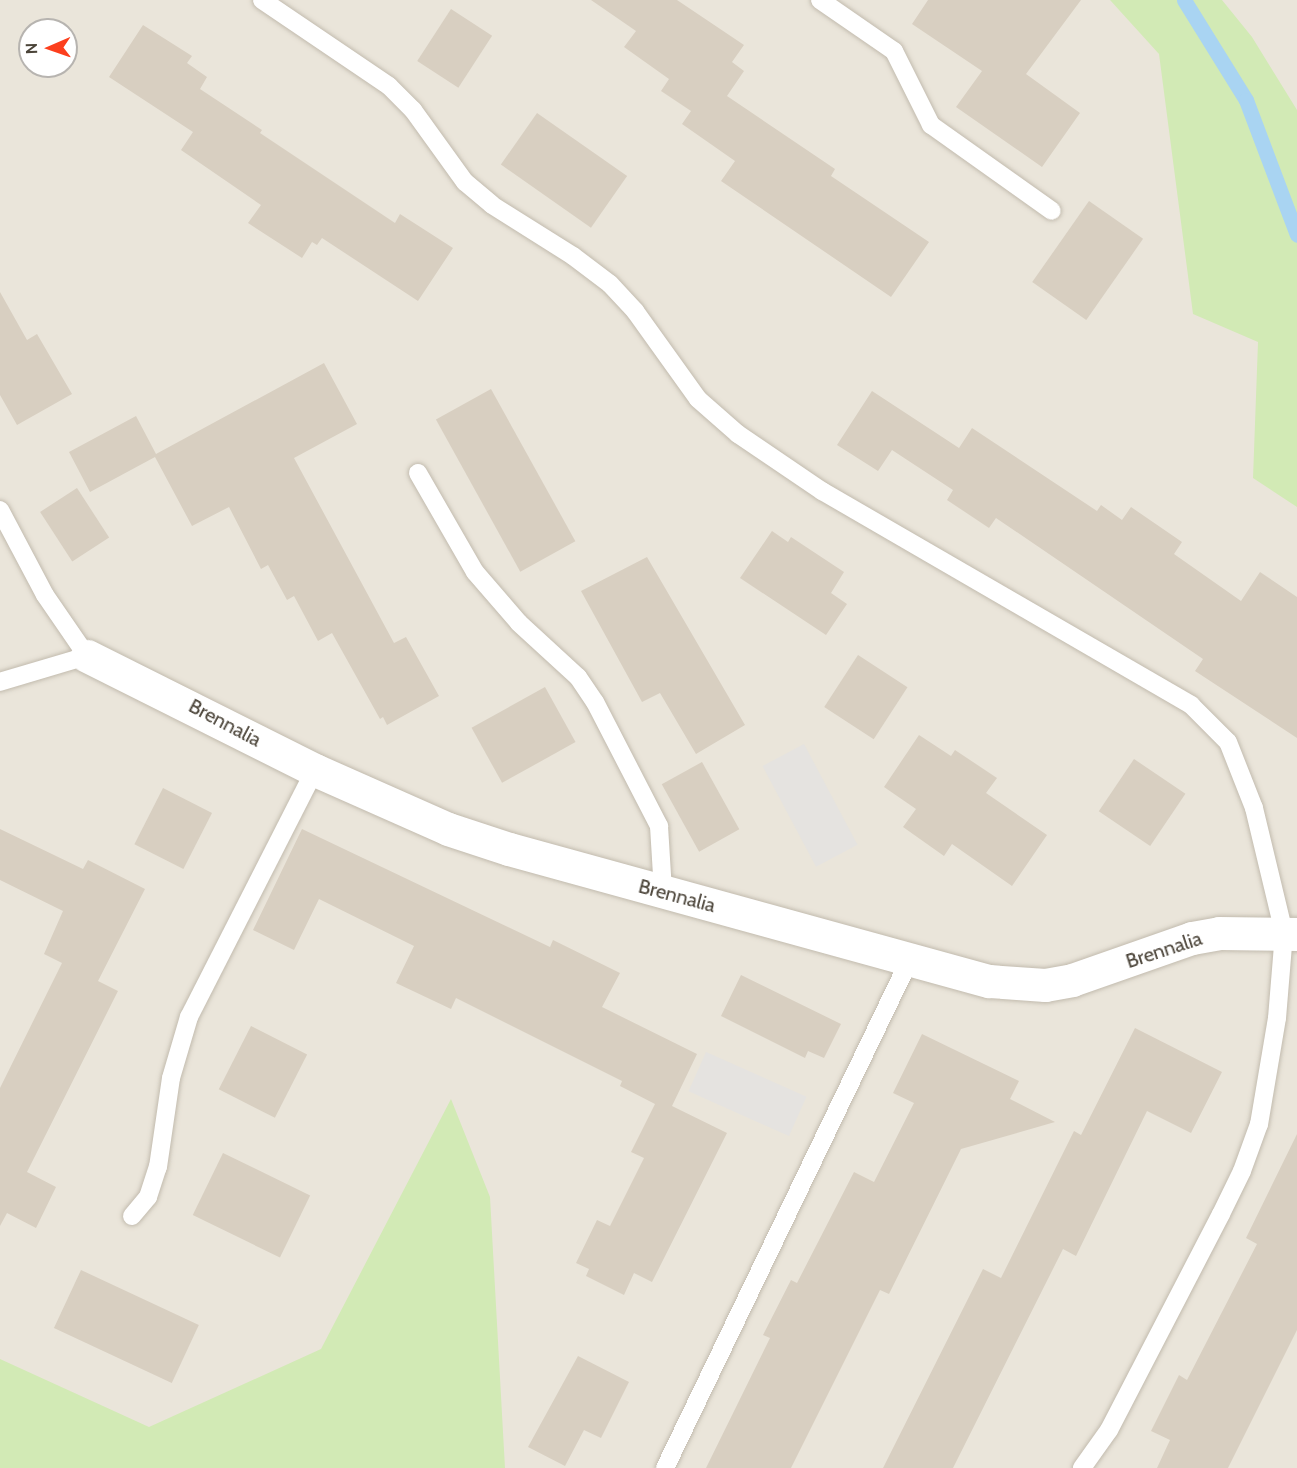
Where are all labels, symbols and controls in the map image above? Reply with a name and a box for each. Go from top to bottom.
north arrow [18,18,78,78]
text: N [22,43,41,55]
street label: Brennalia [185,694,265,752]
street label: Brennalia [636,874,718,918]
street label: Brennalia [1123,926,1205,974]

